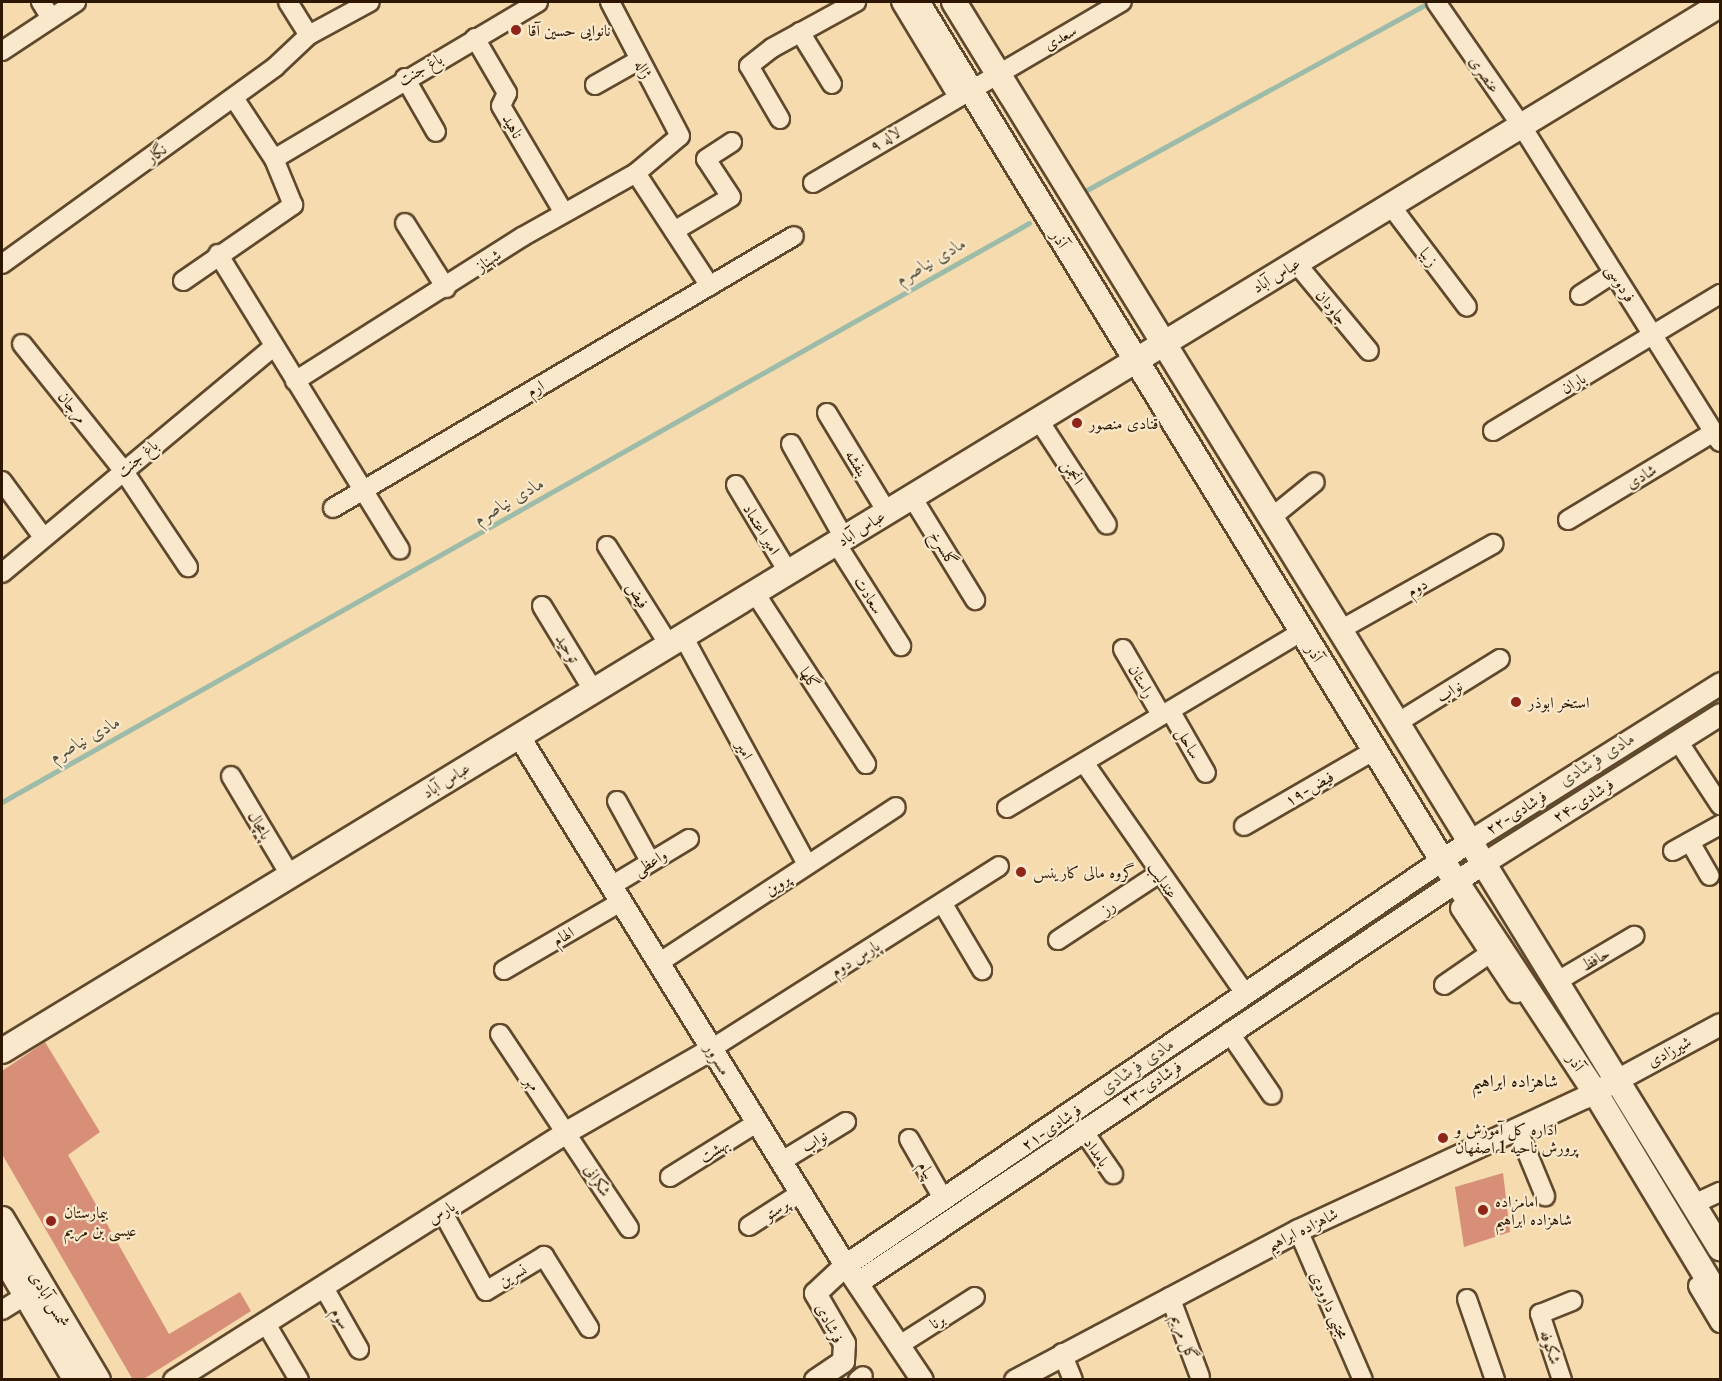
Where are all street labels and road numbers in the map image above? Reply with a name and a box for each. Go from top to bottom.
street label: سعدی [1040,20,1080,54]
street label: باغ جنت [394,49,446,89]
street label: عنصری [1465,52,1505,96]
street label: ژاله [631,56,657,82]
street label: ناهید [498,110,528,142]
street label: ۹ لاله [866,122,904,156]
street label: نگار [142,139,170,167]
street label: آذر [1047,227,1073,251]
street label: زیبا [1416,244,1442,270]
street label: شهناز [472,245,504,275]
street label: عباس آباد [1248,253,1304,297]
street label: فردوسی [1602,261,1640,305]
street label: جاودان [1312,286,1352,328]
street label: باران [1557,368,1589,398]
street label: ارم [523,375,547,401]
street label: مرجان [54,387,92,427]
street label: باغ جنت [112,435,162,481]
street label: بنفشه [841,446,873,480]
street label: انجمن [1058,456,1088,488]
street label: شادی [1622,459,1660,493]
street label: امیر اعتماد [739,500,785,558]
street label: عباس آباد [834,506,888,550]
street label: گلسرخ [926,527,962,569]
street label: سعادت [850,573,888,617]
street label: دوم [1403,574,1431,600]
street label: فیض [623,578,653,612]
street label: توحید [552,630,584,666]
street label: آذر [1302,641,1328,665]
street label: راستان [1125,661,1159,701]
street label: گلها [796,663,824,693]
street label: نواب [1433,676,1465,706]
street label: ساحل [1173,724,1205,762]
street label: امیر [732,737,758,763]
street label: عباس آباد [419,758,473,802]
street label: ۱۹-فیض [1281,766,1337,810]
street label: ۲۴-فرشادی [1549,774,1617,826]
street label: ۲۲-فرشادی [1482,786,1550,838]
street label: پامچال [244,807,276,843]
street label: واعظی [630,845,670,879]
street label: عندلیب [1144,858,1182,902]
street label: پروین [761,869,793,899]
street label: رز [1097,895,1119,919]
street label: الهام [549,922,577,950]
street label: پارس دوم [827,936,883,980]
street label: حافظ [1577,943,1613,975]
street label: شیرزادی [1644,1031,1694,1071]
street label: مسرور [701,1040,735,1078]
street label: آذر [1563,1050,1589,1074]
street label: ۲۳-فرشادی [1117,1056,1185,1110]
street label: مهر [521,1072,545,1094]
street label: ۲۱-فرشادی [1017,1100,1085,1154]
street label: نواب [798,1126,830,1156]
street label: بهشت [695,1133,733,1167]
street label: بامداد [1080,1134,1114,1170]
street label: پیام [914,1157,940,1183]
street label: شکرانی [580,1160,616,1200]
street label: پرستو [760,1194,792,1224]
street label: پارس [424,1196,458,1228]
street label: شاهزاده ابراهیم [1263,1203,1341,1255]
street label: نسرین [494,1259,530,1291]
street label: شمس آبادی [26,1267,74,1331]
street label: مجتبی داوودی [1307,1268,1353,1342]
street label: فرشادی [812,1300,848,1346]
street label: سوم [327,1304,355,1332]
street label: برنا [926,1309,948,1333]
street label: گل مریم [1168,1311,1202,1363]
street label: شکوفه [1536,1327,1566,1367]

